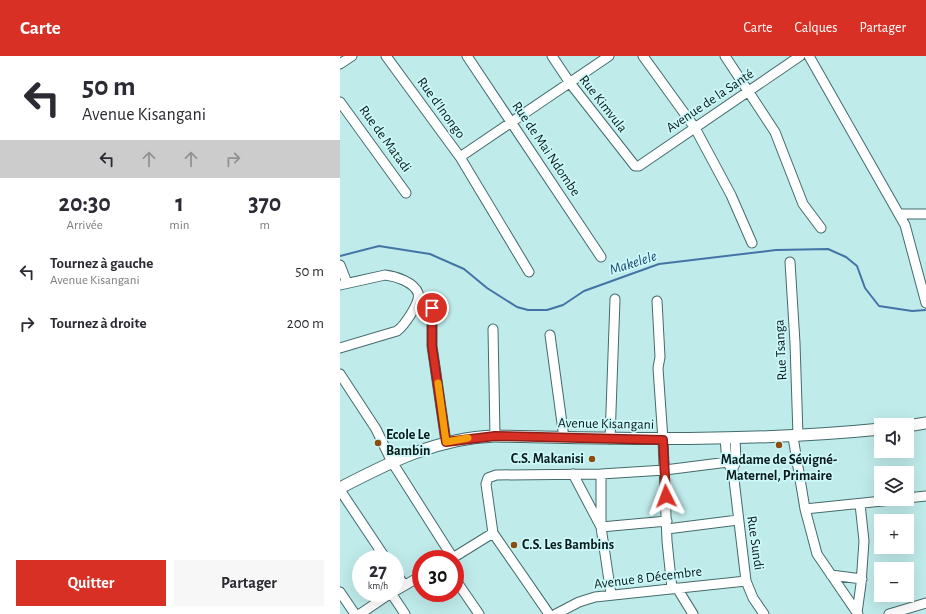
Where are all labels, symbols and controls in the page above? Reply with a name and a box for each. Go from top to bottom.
text: Carte [20,19,61,38]
text: Carte [744,21,772,35]
text: Calques [794,21,838,35]
text: Partager [860,21,906,35]
street label: Avenue de la Santé [664,67,756,135]
icon: left [16,72,68,124]
text: 50 m [82,73,136,101]
street label: Rue Kimvula [576,73,630,136]
street label: Rue d'Inongo [414,75,468,141]
street label: Rue de Mai Ndombe [509,99,583,199]
street label: Rue de Matadi [356,103,414,175]
text: Avenue Kisangani [82,106,206,124]
icon: left [96,148,118,170]
icon: ahead [138,148,160,170]
icon: ahead [180,148,202,170]
icon: right [222,148,244,170]
text: 20:30 [59,192,111,216]
text: 1 [175,192,184,216]
text: 370 [248,192,281,216]
text: Arrivée [67,219,103,232]
text: min [169,219,190,232]
text: m [260,219,270,232]
water label: Makelele [607,248,659,278]
text: Tournez à gauche [50,256,153,271]
icon: left [16,261,38,283]
text: 50 m [295,264,324,279]
text: Avenue Kisangani [50,274,140,287]
pin [415,291,449,325]
icon: arrive [421,297,443,319]
icon: right [16,313,38,335]
text: Tournez à droite [50,316,147,331]
text: 200 m [287,316,324,331]
street label: Rue Tsanga [772,319,790,381]
street label: Avenue Kisangani [558,416,654,432]
map controls [874,418,914,602]
button: sound [874,418,914,458]
place label: Ecole Le Bambin [386,428,431,458]
marker: Ecole Le Bambin [373,438,383,448]
marker: Madame de Sévigné- Maternel, Primaire [774,440,784,450]
place label: C.S. Makanisi [511,452,584,466]
place label: Madame de Sévigné- Maternel, Primaire [721,453,837,483]
marker: C.S. Makanisi [587,454,597,464]
button: layers [874,466,914,506]
position arrow [645,475,687,517]
button: + [874,514,914,554]
street label: Rue Sundi [744,515,766,571]
place label: C.S. Les Bambins [522,538,614,552]
marker: C.S. Les Bambins [509,540,519,550]
speed limit sign: 30 [412,550,464,602]
button: Quitter [16,560,166,606]
button: Partager [174,560,324,606]
text: 27 [369,561,387,581]
button: − [874,562,914,602]
street label: Avenue 8 Décembre [593,564,703,592]
text: km/h [368,581,388,591]

